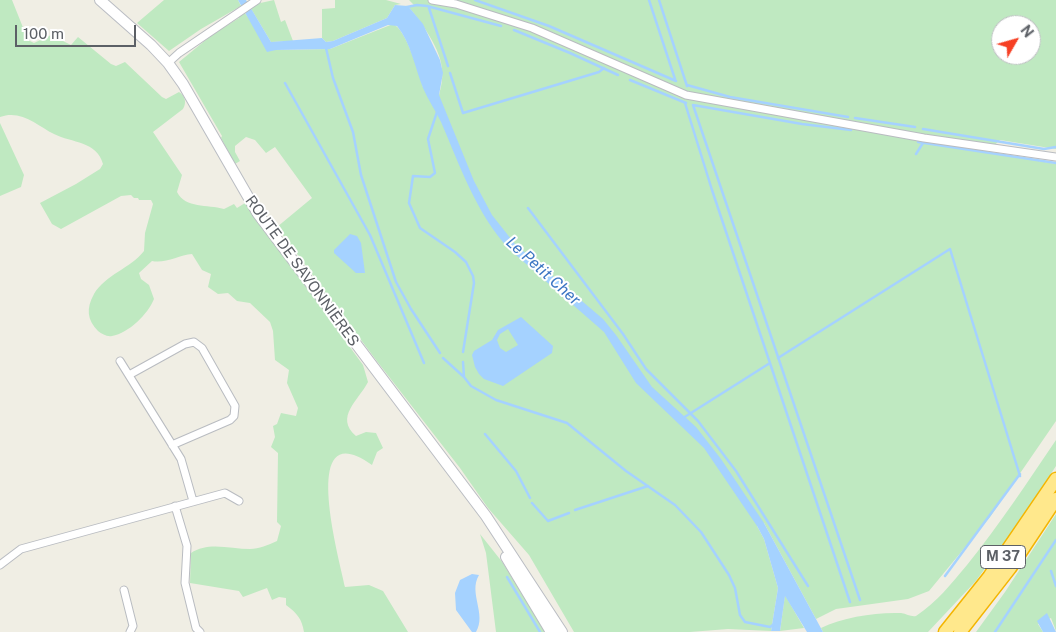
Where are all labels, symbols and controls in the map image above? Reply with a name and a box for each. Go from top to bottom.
scale bar [18,15,139,47]
north arrow [991,15,1041,65]
text: N [1017,22,1037,41]
text: 100 m [23,25,64,42]
street label: ROUTE DE SAVONNIÈRES [241,192,363,350]
water label: Le Petit Cher [502,233,584,309]
road number: M 37 [980,546,1026,568]

